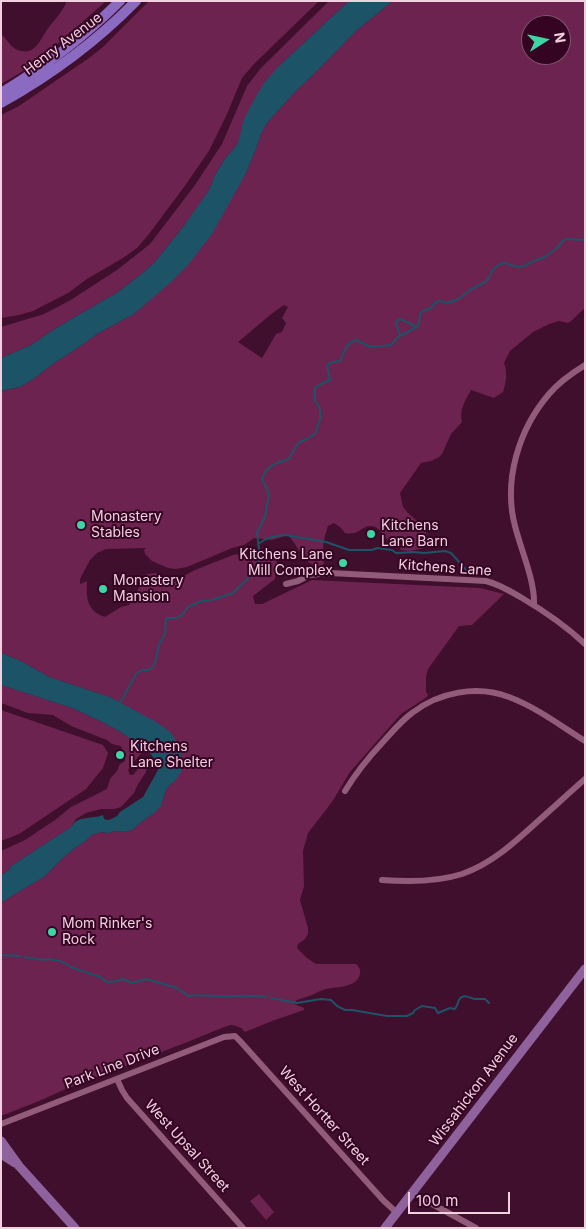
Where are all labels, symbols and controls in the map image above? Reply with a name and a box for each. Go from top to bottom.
street label: Henry Avenue [21,9,105,79]
north arrow [521,15,571,65]
text: N [551,31,570,44]
place label: Monastery Stables [91,509,162,542]
place label: Kitchens Lane Barn [381,518,448,550]
marker: Monastery Stables [75,519,87,531]
marker: Kitchens Lane Barn [365,528,377,540]
place label: Kitchens Lane Mill Complex [239,547,333,580]
street label: Kitchens Lane [398,556,492,580]
marker: Kitchens Lane Mill Complex [337,557,349,569]
place label: Monastery Mansion [113,573,184,606]
marker: Monastery Mansion [97,583,109,595]
place label: Kitchens Lane Shelter [130,739,213,772]
marker: Kitchens Lane Shelter [114,749,126,761]
place label: Mom Rinker's Rock [62,916,152,949]
marker: Mom Rinker's Rock [46,926,58,938]
street label: Wissahickon Avenue [426,1030,522,1150]
street label: Park Line Drive [62,1041,162,1093]
street label: West Hortter Street [275,1063,373,1169]
street label: West Upsal Street [141,1096,233,1196]
scale bar [411,1182,514,1214]
text: 100 m [416,1191,458,1210]

